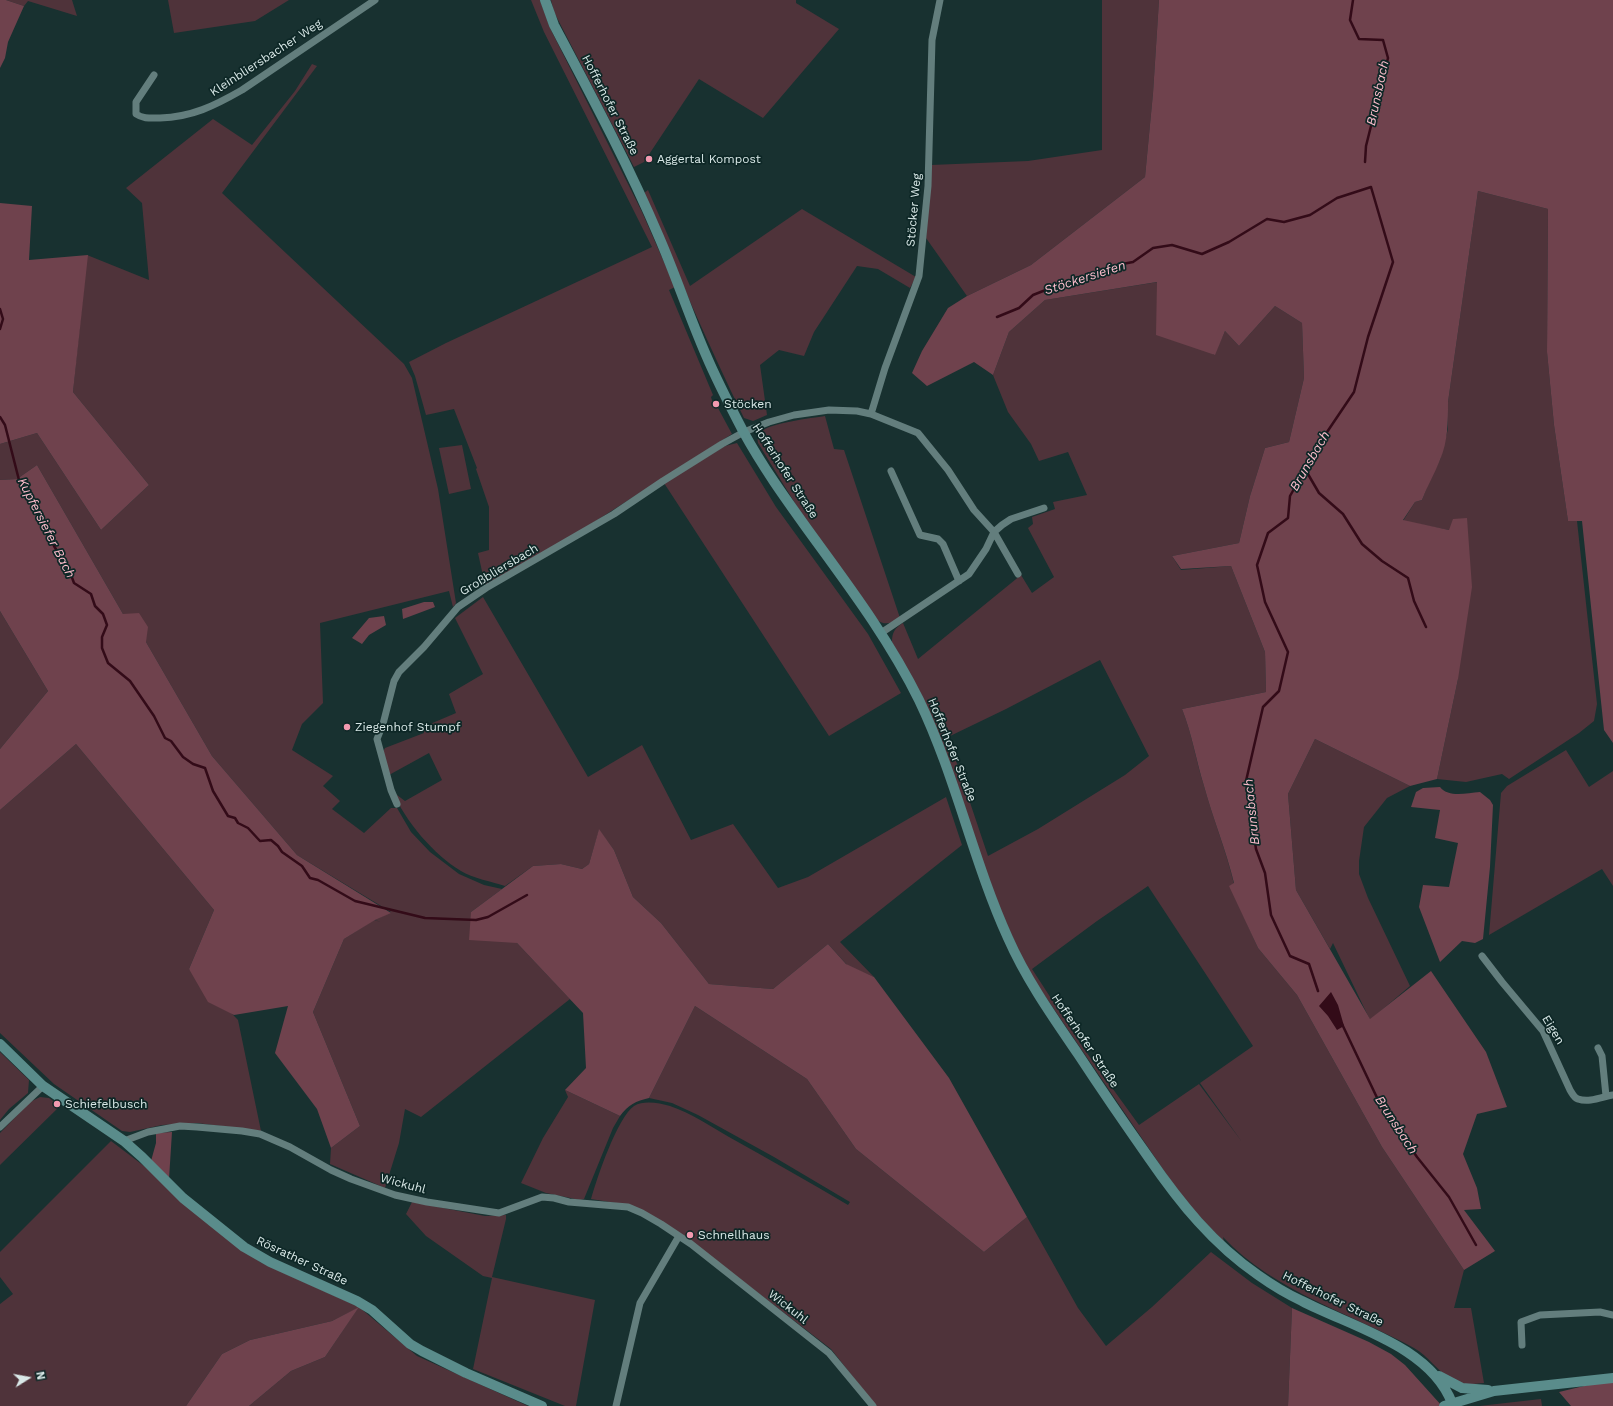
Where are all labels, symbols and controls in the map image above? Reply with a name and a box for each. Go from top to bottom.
street label: Kleinbliersbacher Weg [207,17,325,99]
street label: Hofferhofer Straße [579,53,641,157]
water label: Brunsbach [1363,59,1393,127]
place label: Aggertal Kompost [657,152,761,166]
marker: Aggertal Kompost [644,154,654,164]
street label: Stöcker Weg [904,173,924,247]
water label: Stöckersiefen [1042,257,1128,299]
place label: Stöcken [724,397,772,411]
marker: Stöcken [711,399,721,409]
street label: Hofferhofer Straße [749,421,821,521]
water label: Brunsbach [1287,428,1333,494]
water label: Kupfersiefer Bach [14,475,78,581]
street label: Großbliersbach [457,541,541,599]
street label: Hofferhofer Straße [925,696,979,804]
place label: Ziegenhof Stumpf [355,720,460,734]
marker: Ziegenhof Stumpf [342,722,352,732]
water label: Brunsbach [1241,778,1263,846]
street label: Hofferhofer Straße [1048,991,1122,1091]
street label: Eigen [1539,1013,1567,1047]
water label: Brunsbach [1371,1093,1421,1157]
place label: Schiefelbusch [65,1097,147,1111]
marker: Schiefelbusch [52,1099,62,1109]
street label: Wickuhl [379,1171,427,1197]
place label: Schnellhaus [698,1228,769,1242]
marker: Schnellhaus [685,1230,695,1240]
street label: Rösrather Straße [254,1233,350,1289]
street label: Hofferhofer Straße [1280,1268,1386,1330]
street label: Wickuhl [765,1287,811,1327]
north arrow [8,1358,48,1398]
text: N [33,1370,47,1381]

